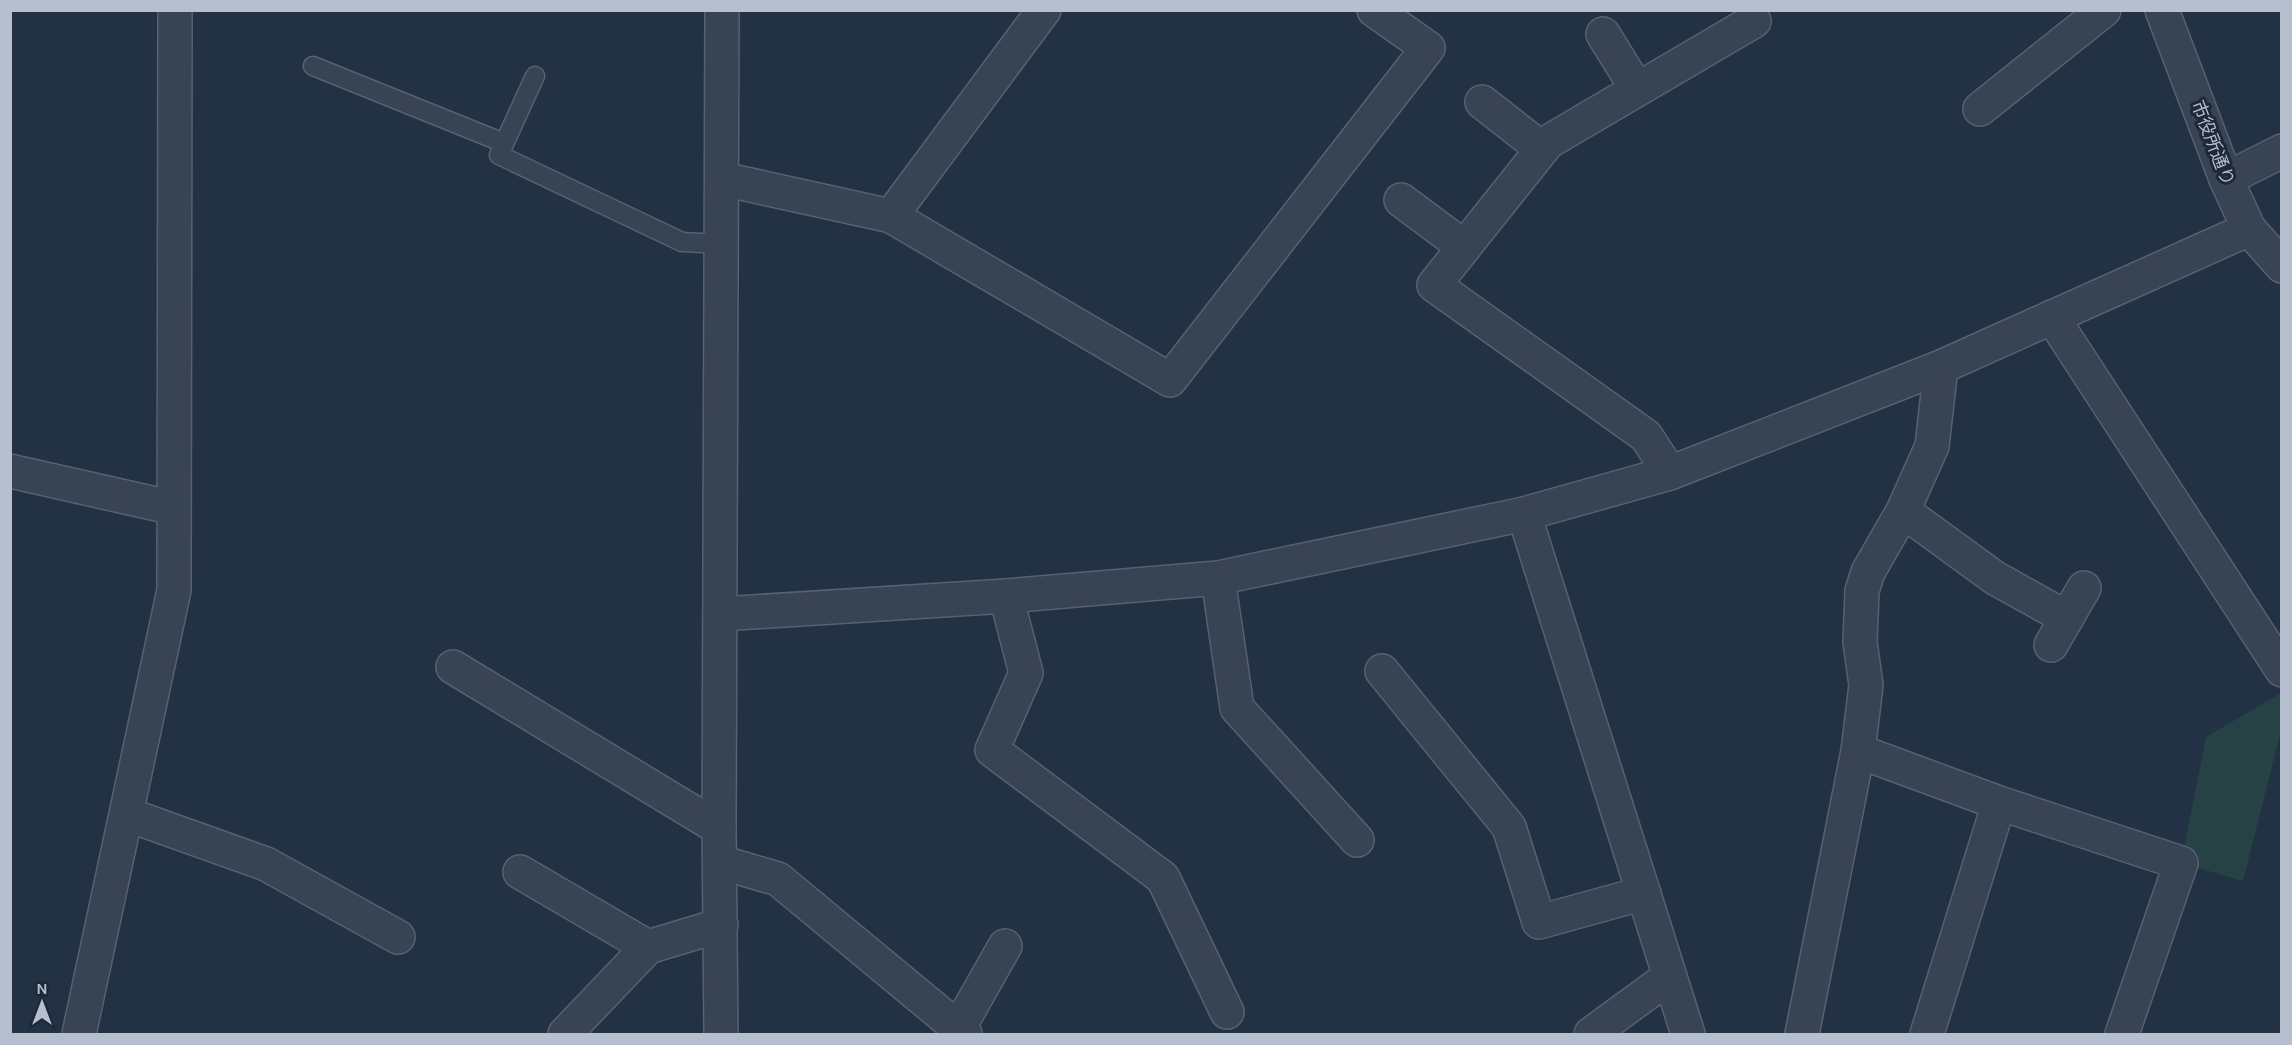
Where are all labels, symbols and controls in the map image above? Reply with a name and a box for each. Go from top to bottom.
street label: 市役所通り [2187,97,2239,189]
north arrow [12,973,72,1033]
text: N [36,979,48,998]

